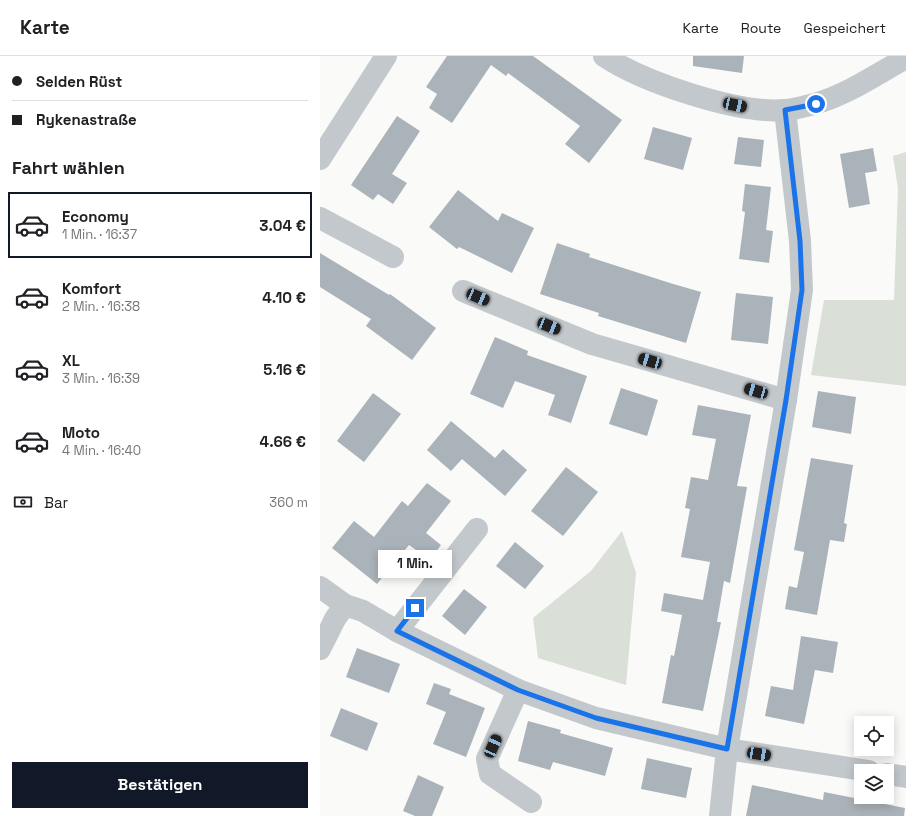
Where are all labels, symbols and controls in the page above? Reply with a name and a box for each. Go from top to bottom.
text: Karte [20,15,70,40]
text: Karte [683,19,719,37]
text: Route [741,19,781,37]
text: Gespeichert [803,19,886,37]
text: Selden Rüst [36,72,122,91]
route start [807,95,825,113]
car [722,97,748,113]
text: Rykenastraße [36,110,137,129]
text: Fahrt wählen [12,156,125,179]
icon: car [14,207,50,243]
text: Economy [62,207,129,226]
text: 3.04 € [259,216,306,235]
text: 1 Min. · 16:37 [62,226,137,243]
icon: car [14,279,50,315]
text: Komfort [62,279,121,298]
car [465,287,491,307]
text: 4.10 € [262,288,306,307]
text: 2 Min. · 16:38 [62,298,140,315]
car [536,316,562,336]
icon: car [14,351,50,387]
text: XL [62,351,80,370]
car [637,352,663,370]
text: 5.16 € [263,360,306,379]
text: 3 Min. · 16:39 [62,370,140,387]
car [743,382,769,400]
icon: car [14,423,50,459]
text: Moto [62,423,100,442]
text: 4.66 € [260,432,306,451]
text: 4 Min. · 16:40 [62,442,141,459]
icon: cash [12,491,34,513]
text: Bar [44,493,68,512]
text: 360 m [269,494,308,511]
callout: 1 Min. [378,550,452,578]
text: 1 Min. [397,555,433,572]
route end [406,599,424,617]
map controls [854,716,894,804]
button: locate [854,716,894,756]
car [483,733,503,759]
car [746,746,772,762]
button: Bestätigen [12,762,308,808]
button: layers [854,764,894,804]

